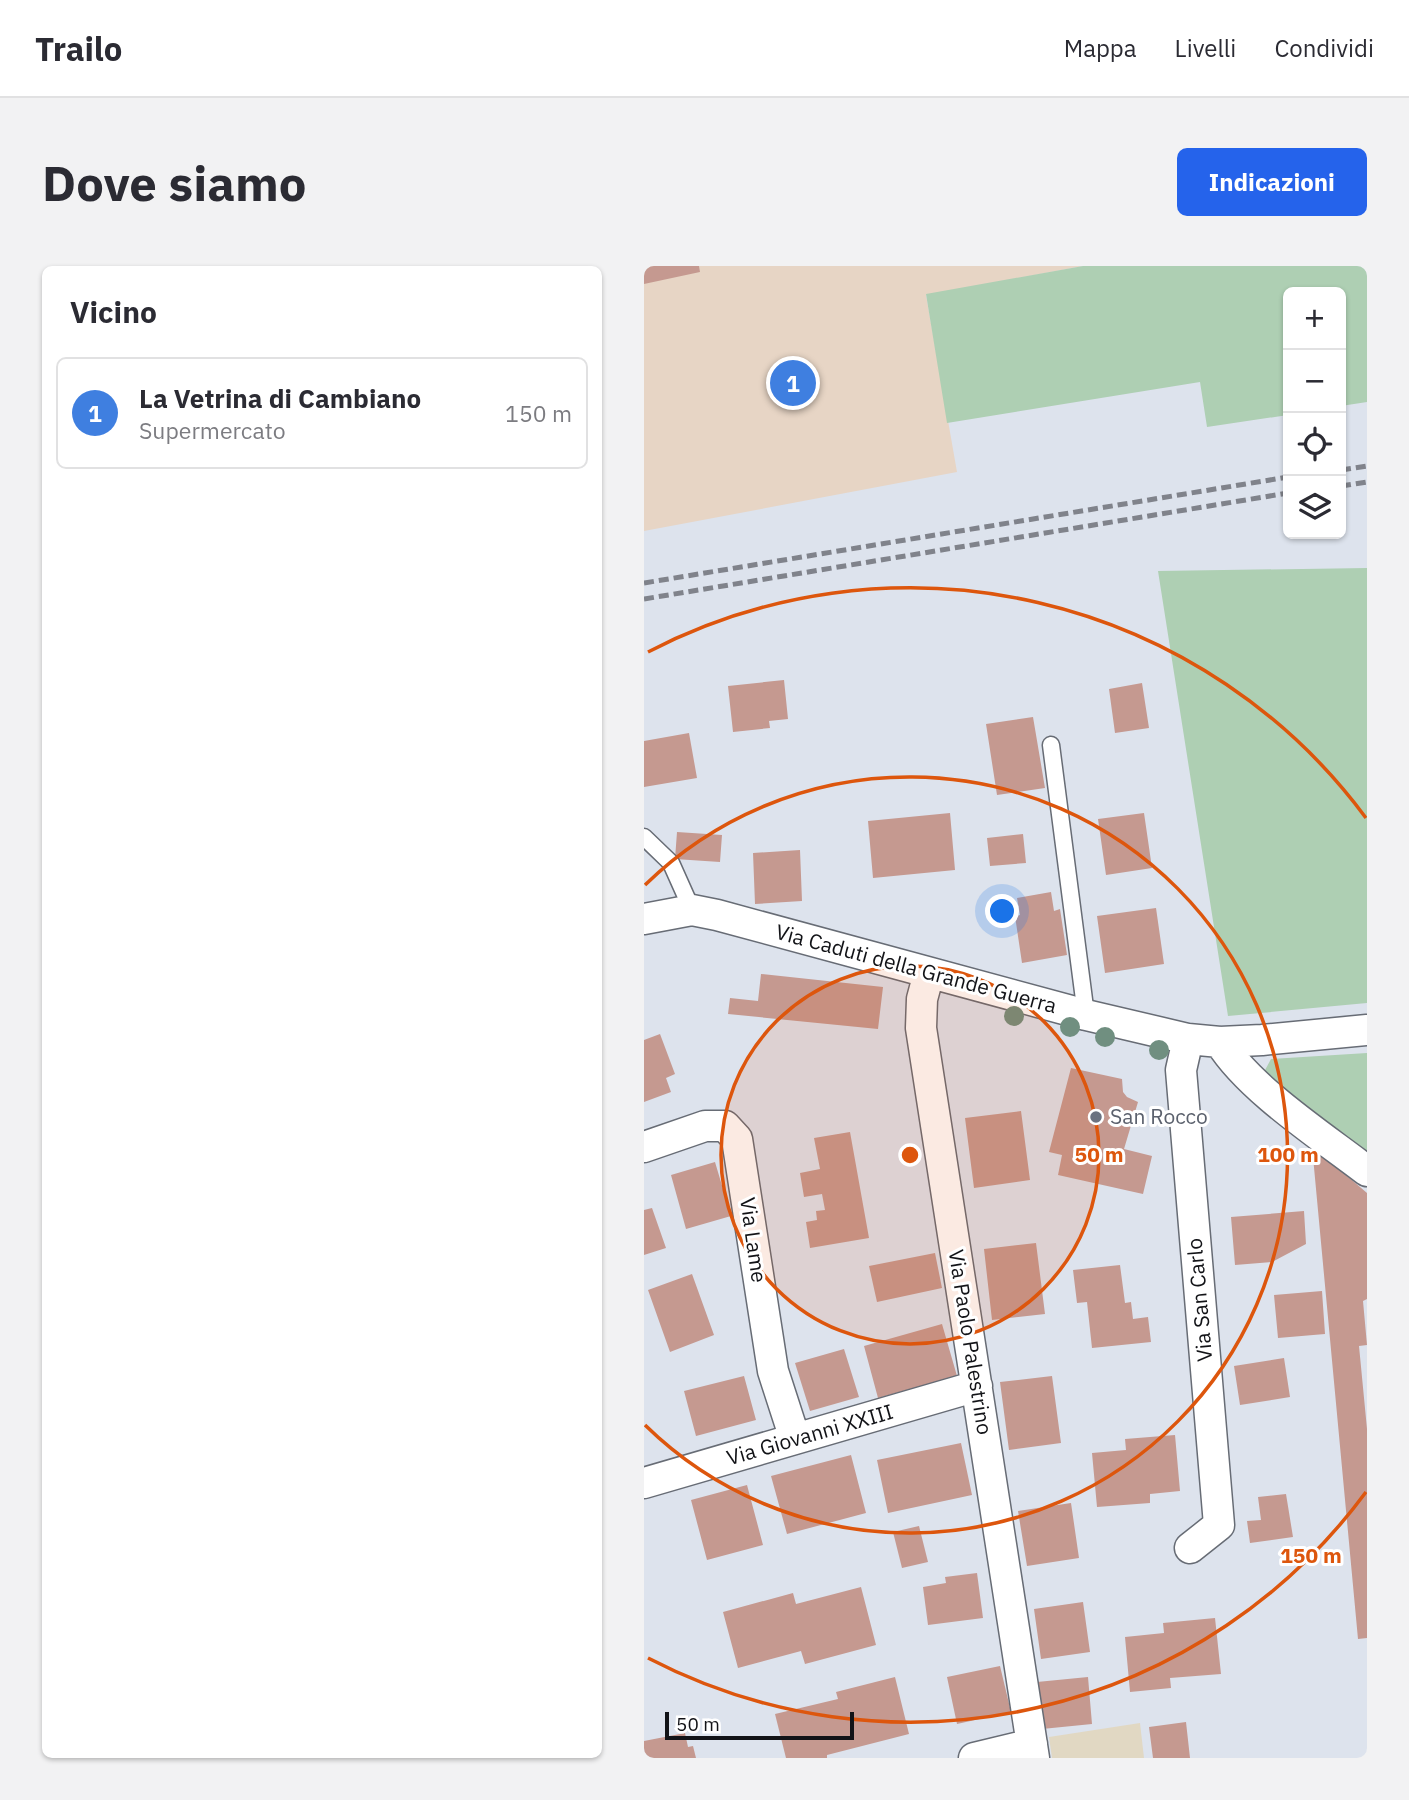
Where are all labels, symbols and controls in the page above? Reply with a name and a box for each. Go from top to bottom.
text: Trailo [35,27,122,70]
text: Mappa [1064,32,1137,64]
text: Livelli [1175,32,1236,64]
text: Condividi [1274,32,1374,64]
button: Indicazioni [1177,148,1367,216]
text: Dove siamo [42,151,307,214]
map controls [1283,287,1346,539]
button: + [1283,287,1346,350]
text: Vicino [70,292,157,331]
button: − [1283,350,1346,413]
pin: 1 [770,357,816,409]
text: La Vetrina di Cambiano [139,381,421,415]
text: 1 [88,398,102,428]
text: 150 m [505,398,572,428]
button: locate [1283,413,1346,476]
text: Supermercato [139,415,286,445]
button: layers [1283,476,1346,539]
your location [985,894,1019,928]
street label: Via Caduti della Grande Guerra [773,917,1060,1019]
place label: San Rocco [1110,1102,1208,1130]
marker: San Rocco [1088,1109,1104,1125]
text: 50 m [1075,1140,1123,1168]
text: 100 m [1257,1140,1319,1168]
centre of rings [898,1143,922,1167]
street label: Via Lame [734,1195,774,1284]
street label: Via San Carlo [1180,1237,1218,1363]
street label: Via Paolo Palestrino [943,1247,999,1436]
street label: Via Giovanni XXIII [723,1397,896,1471]
text: 150 m [1280,1541,1342,1569]
scale bar [665,1709,854,1741]
text: 50 m [676,1712,720,1736]

